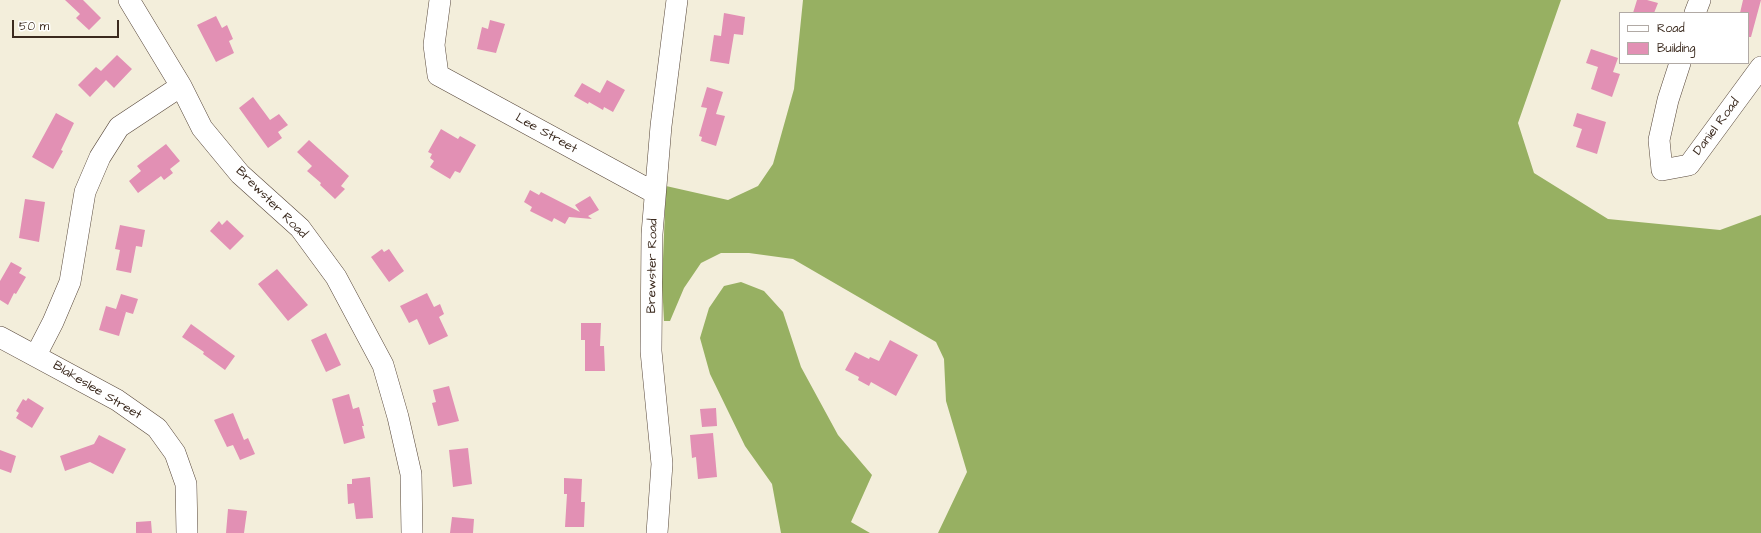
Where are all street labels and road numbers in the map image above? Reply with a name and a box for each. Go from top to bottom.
street label: Daniel Road [1690,95,1744,159]
street label: Lee Street [512,111,580,157]
street label: Brewster Road [232,164,310,242]
street label: Brewster Road [644,218,662,314]
street label: Blakeslee Street [50,358,144,424]

